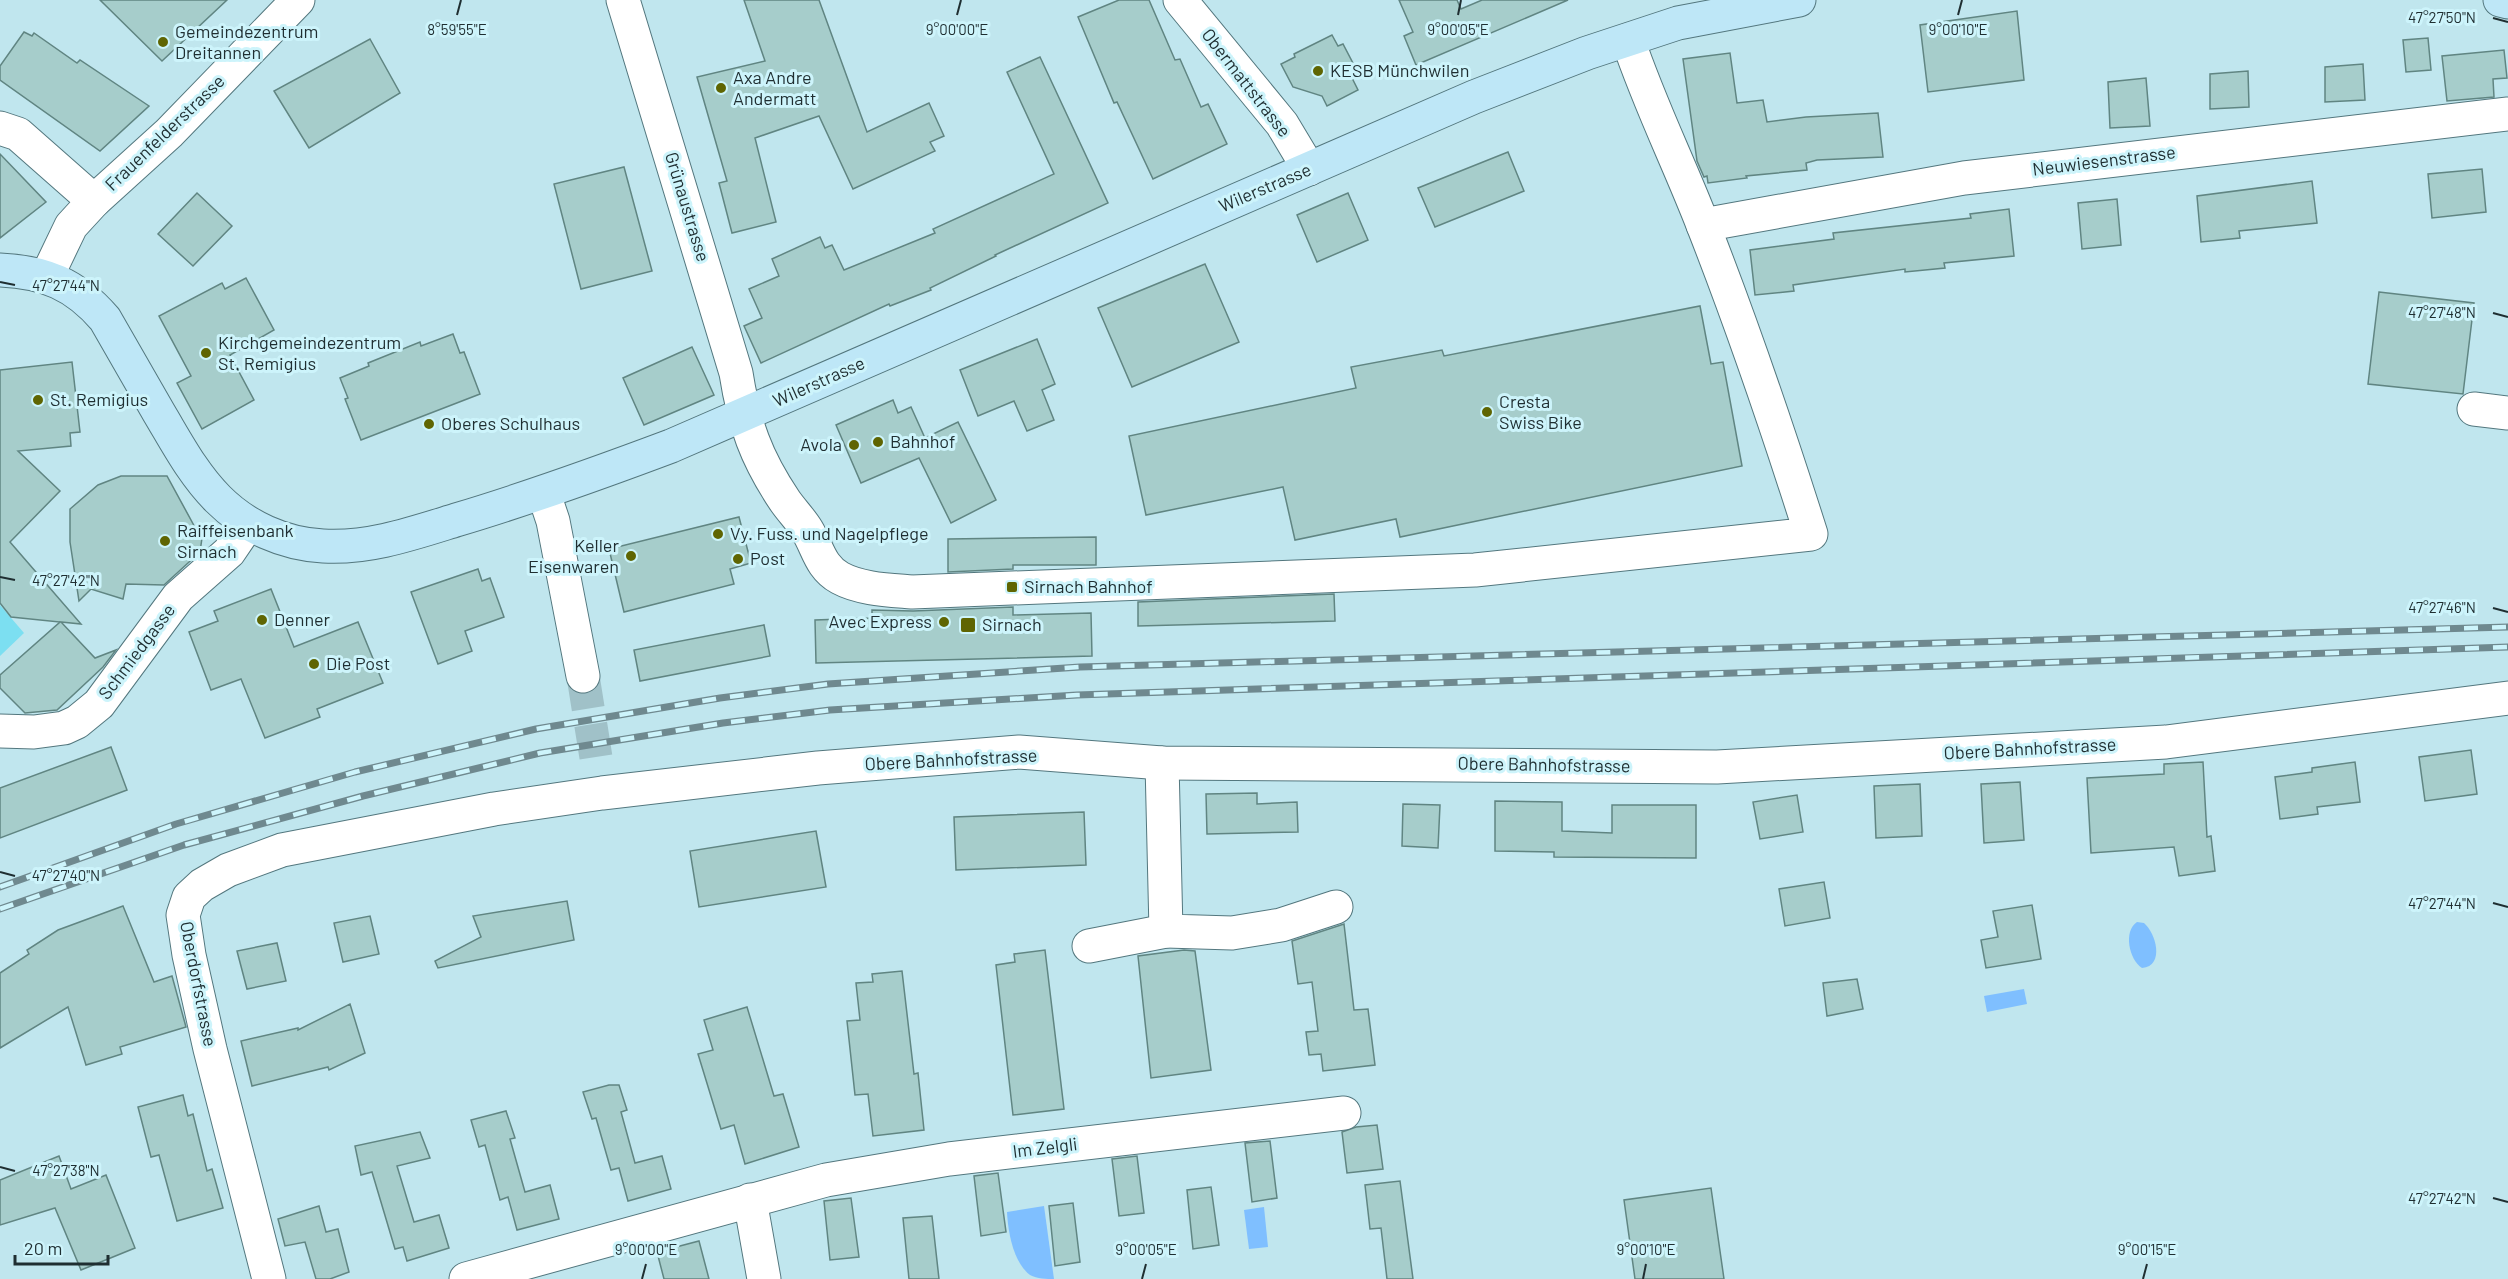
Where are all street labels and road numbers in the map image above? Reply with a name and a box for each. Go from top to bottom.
street label: Obermattstrasse [1198,24,1296,141]
street label: Frauenfelderstrasse [100,70,229,195]
street label: Neuwiesenstrasse [2031,140,2177,180]
street label: Grünaustrasse [661,149,715,264]
street label: Wilerstrasse [1215,158,1314,216]
street label: Wilerstrasse [769,351,868,411]
street label: Schmiedgasse [93,599,179,704]
street label: Obere Bahnhofstrasse [1943,732,2117,764]
street label: Obere Bahnhofstrasse [864,743,1038,775]
street label: Obere Bahnhofstrasse [1457,751,1631,777]
street label: Oberdorfstrasse [176,919,222,1048]
street label: Im Zelgli [1011,1132,1079,1162]

